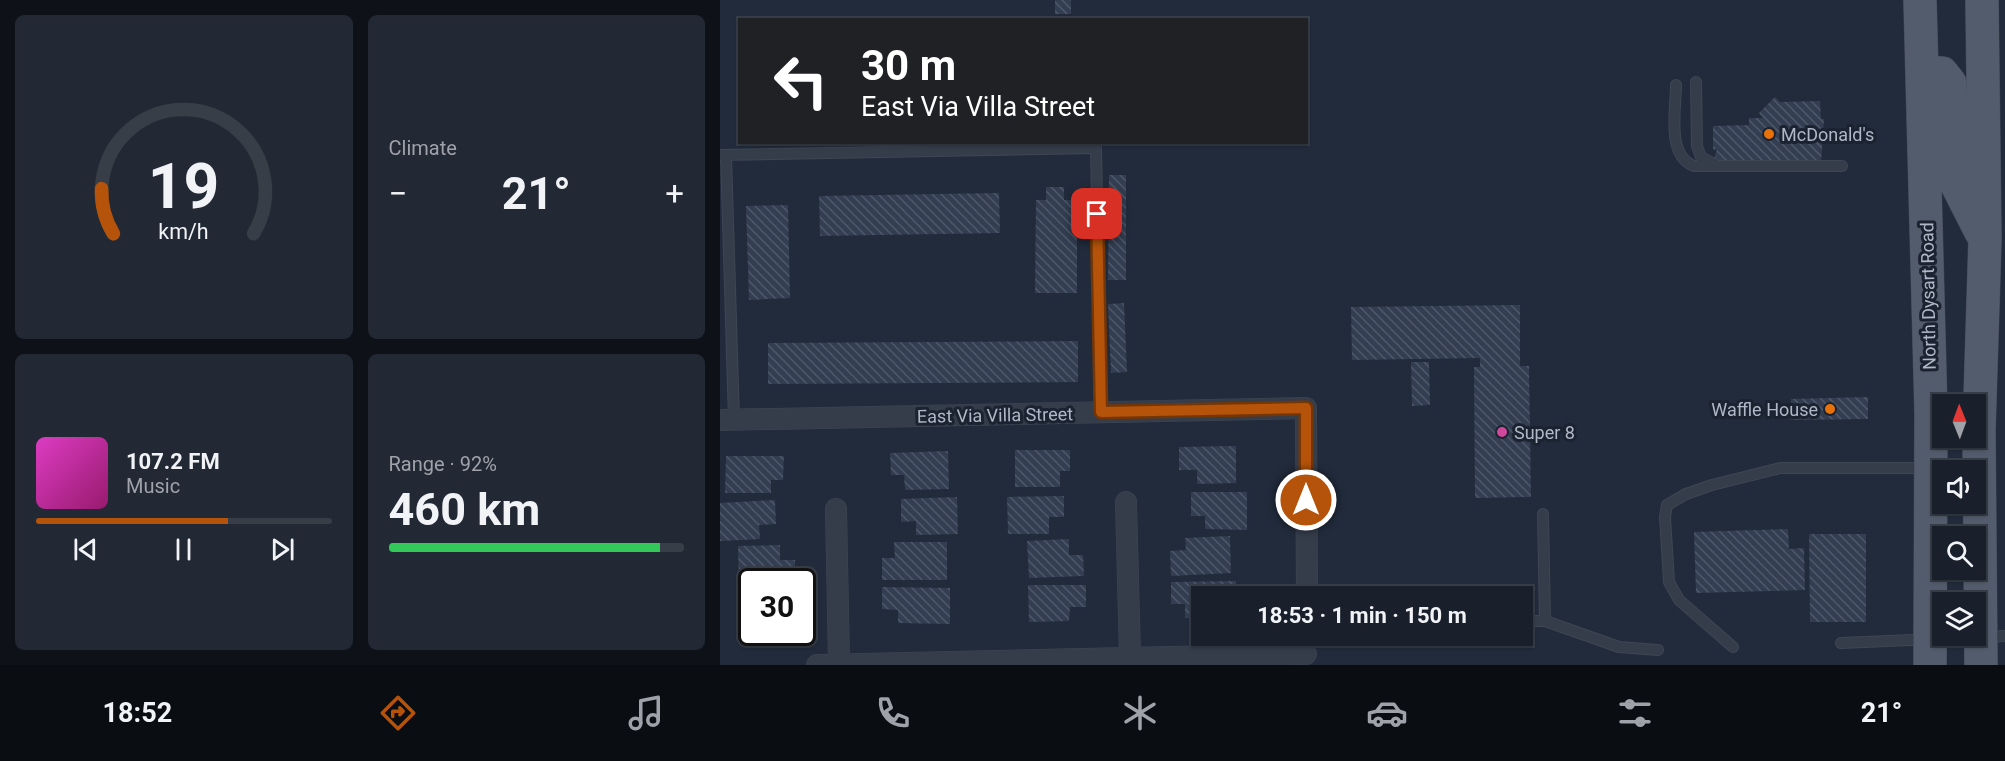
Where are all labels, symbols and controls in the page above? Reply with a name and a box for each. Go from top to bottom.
text: 30 m [861,41,956,90]
icon: left [762,42,840,120]
text: East Via Villa Street [861,91,1095,123]
place label: McDonald's [1781,124,1874,145]
marker: McDonald's [1762,127,1776,141]
text: Climate [389,136,457,160]
text: 19 [148,150,220,223]
text: 21° [502,167,571,220]
text: − [389,174,407,213]
text: + [665,174,684,213]
pin [1071,188,1122,239]
icon: arrive [1080,197,1113,230]
text: km/h [159,219,209,244]
street label: North Dysart Road [1916,222,1940,370]
north arrow [1932,394,1986,448]
map controls [1932,394,1986,646]
place label: Waffle House [1711,399,1818,420]
marker: Waffle House [1823,402,1837,416]
street label: East Via Villa Street [917,403,1073,427]
place label: Super 8 [1514,422,1575,443]
marker: Super 8 [1495,425,1509,439]
text: 107.2 FM [126,449,220,474]
text: Range · 92% [389,452,497,476]
button: sound [1932,460,1986,514]
position arrow [1274,468,1338,532]
text: Music [126,474,180,498]
text: 460 km [389,483,540,536]
button: search [1932,526,1986,580]
icon: previous [69,533,102,566]
icon: pause [167,533,200,566]
icon: next [266,533,299,566]
speed limit sign: 30 [738,568,816,646]
button: layers [1932,592,1986,646]
text: 18:53 · 1 min · 150 m [1257,603,1467,628]
icon: directions [377,692,419,734]
icon: music [625,692,667,734]
icon: phone [872,692,914,734]
icon: climate [1119,692,1161,734]
icon: car [1366,692,1408,734]
icon: filters [1614,692,1656,734]
text: 18:52 [103,697,172,729]
text: 21° [1861,697,1902,729]

